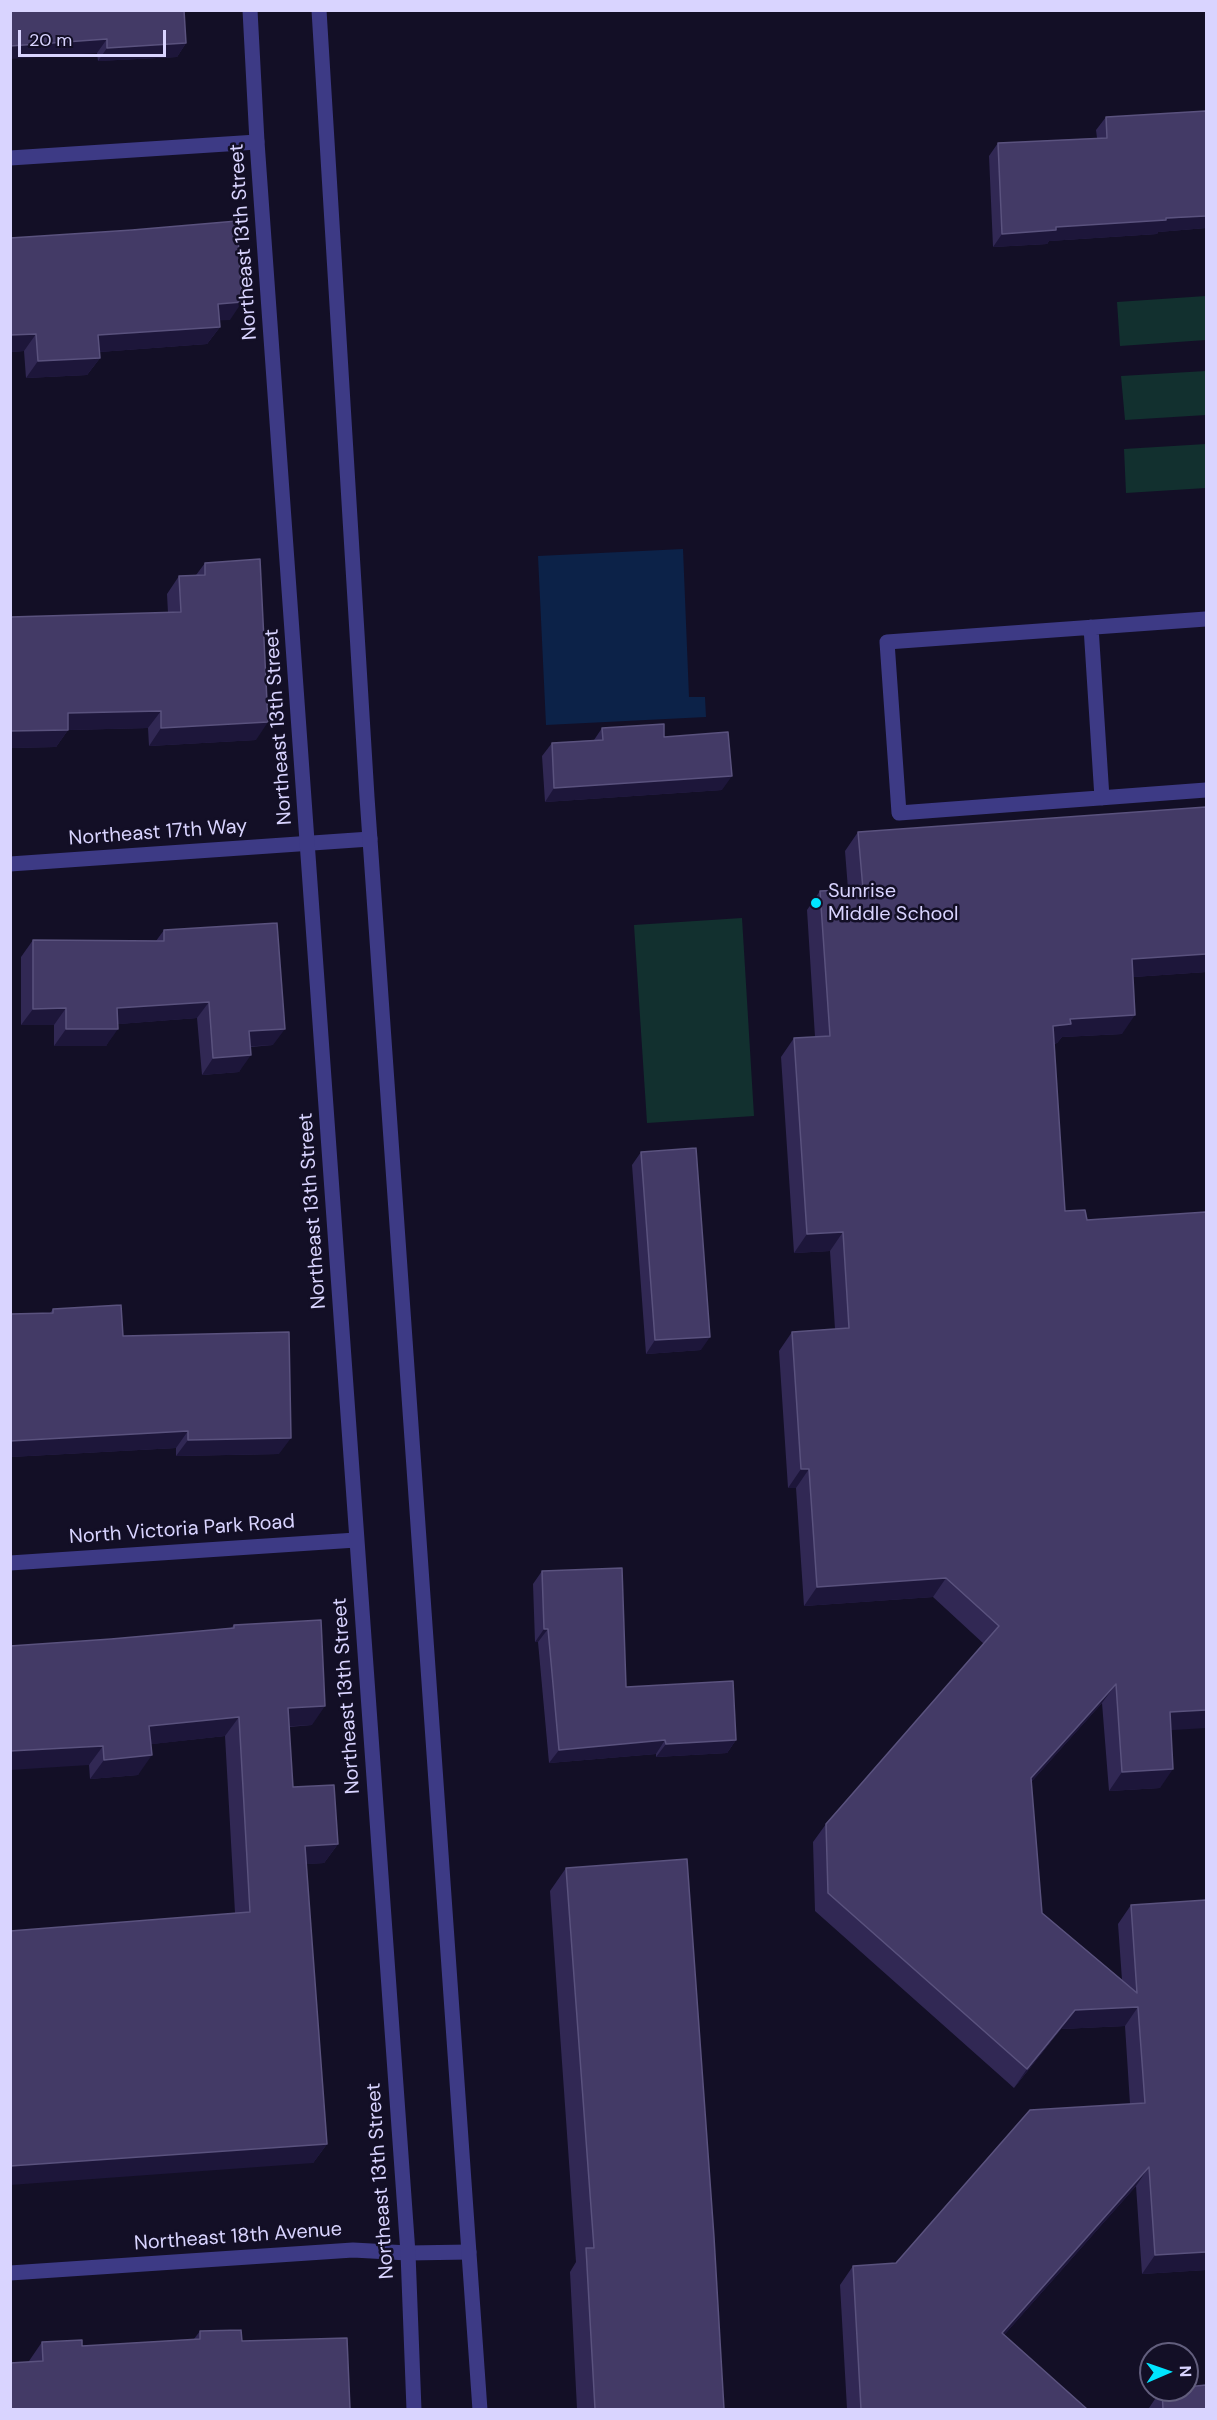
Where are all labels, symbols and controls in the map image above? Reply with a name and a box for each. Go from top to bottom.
scale bar [21,18,170,56]
text: 20 m [29,28,72,52]
street label: Northeast 13th Street [225,143,263,341]
street label: Northeast 13th Street [260,628,298,826]
street label: Northeast 17th Way [68,815,248,851]
place label: Sunrise Middle School [828,880,959,927]
marker: Sunrise Middle School [809,896,823,910]
street label: Northeast 13th Street [294,1112,332,1310]
street label: North Victoria Park Road [68,1510,296,1550]
street label: Northeast 13th Street [328,1597,366,1795]
street label: Northeast 13th Street [362,2082,400,2280]
street label: Northeast 18th Avenue [133,2218,343,2256]
north arrow [1139,2342,1199,2402]
text: N [1175,2365,1196,2378]

